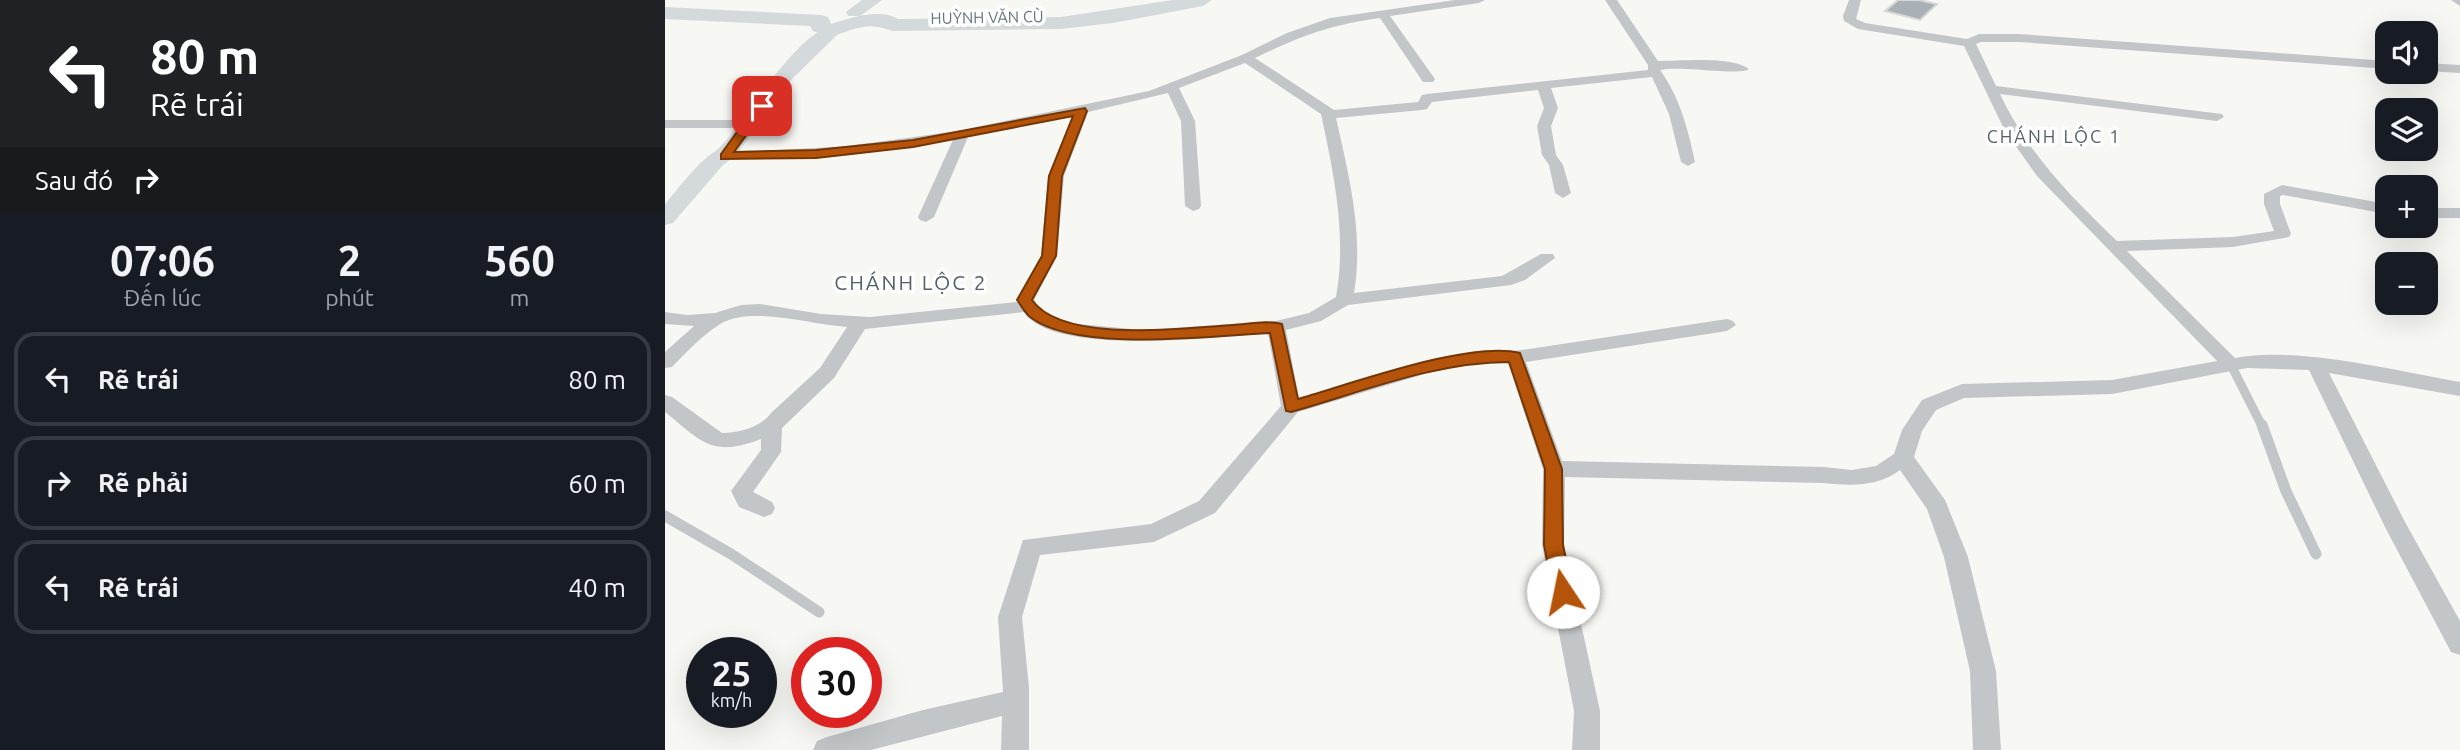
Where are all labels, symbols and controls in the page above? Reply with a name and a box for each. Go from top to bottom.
street label: HUỲNH VĂN CÙ [930,5,1044,27]
map controls [2375,21,2438,315]
button: sound [2375,21,2438,84]
icon: left [35,28,126,119]
text: 80 m [150,28,259,83]
pin [732,76,792,136]
text: Rẽ trái [150,86,244,122]
icon: arrive [743,87,781,125]
button: layers [2375,98,2438,161]
district label: CHÁNH LỘC 1 [1987,125,2121,146]
icon: right [127,161,165,199]
text: Sau đó [35,166,113,195]
button: + [2375,175,2438,238]
text: 07:06 [110,237,215,284]
text: 2 [338,237,361,284]
text: 560 [484,237,555,284]
button: − [2375,252,2438,315]
district label: CHÁNH LỘC 2 [834,270,988,294]
text: Đến lúc [124,285,201,310]
text: phút [325,285,374,310]
text: m [510,285,529,310]
icon: left [39,360,77,398]
text: Rẽ trái [98,365,179,394]
text: 80 m [568,365,626,394]
icon: right [39,464,77,502]
text: Rẽ phải [98,468,188,497]
text: 60 m [568,469,626,498]
position arrow [1526,555,1600,629]
icon: left [39,568,77,606]
text: Rẽ trái [98,573,179,602]
text: 40 m [568,573,626,602]
speed limit sign: 30 [791,637,882,728]
text: 25 [712,653,751,693]
text: km/h [711,690,752,710]

